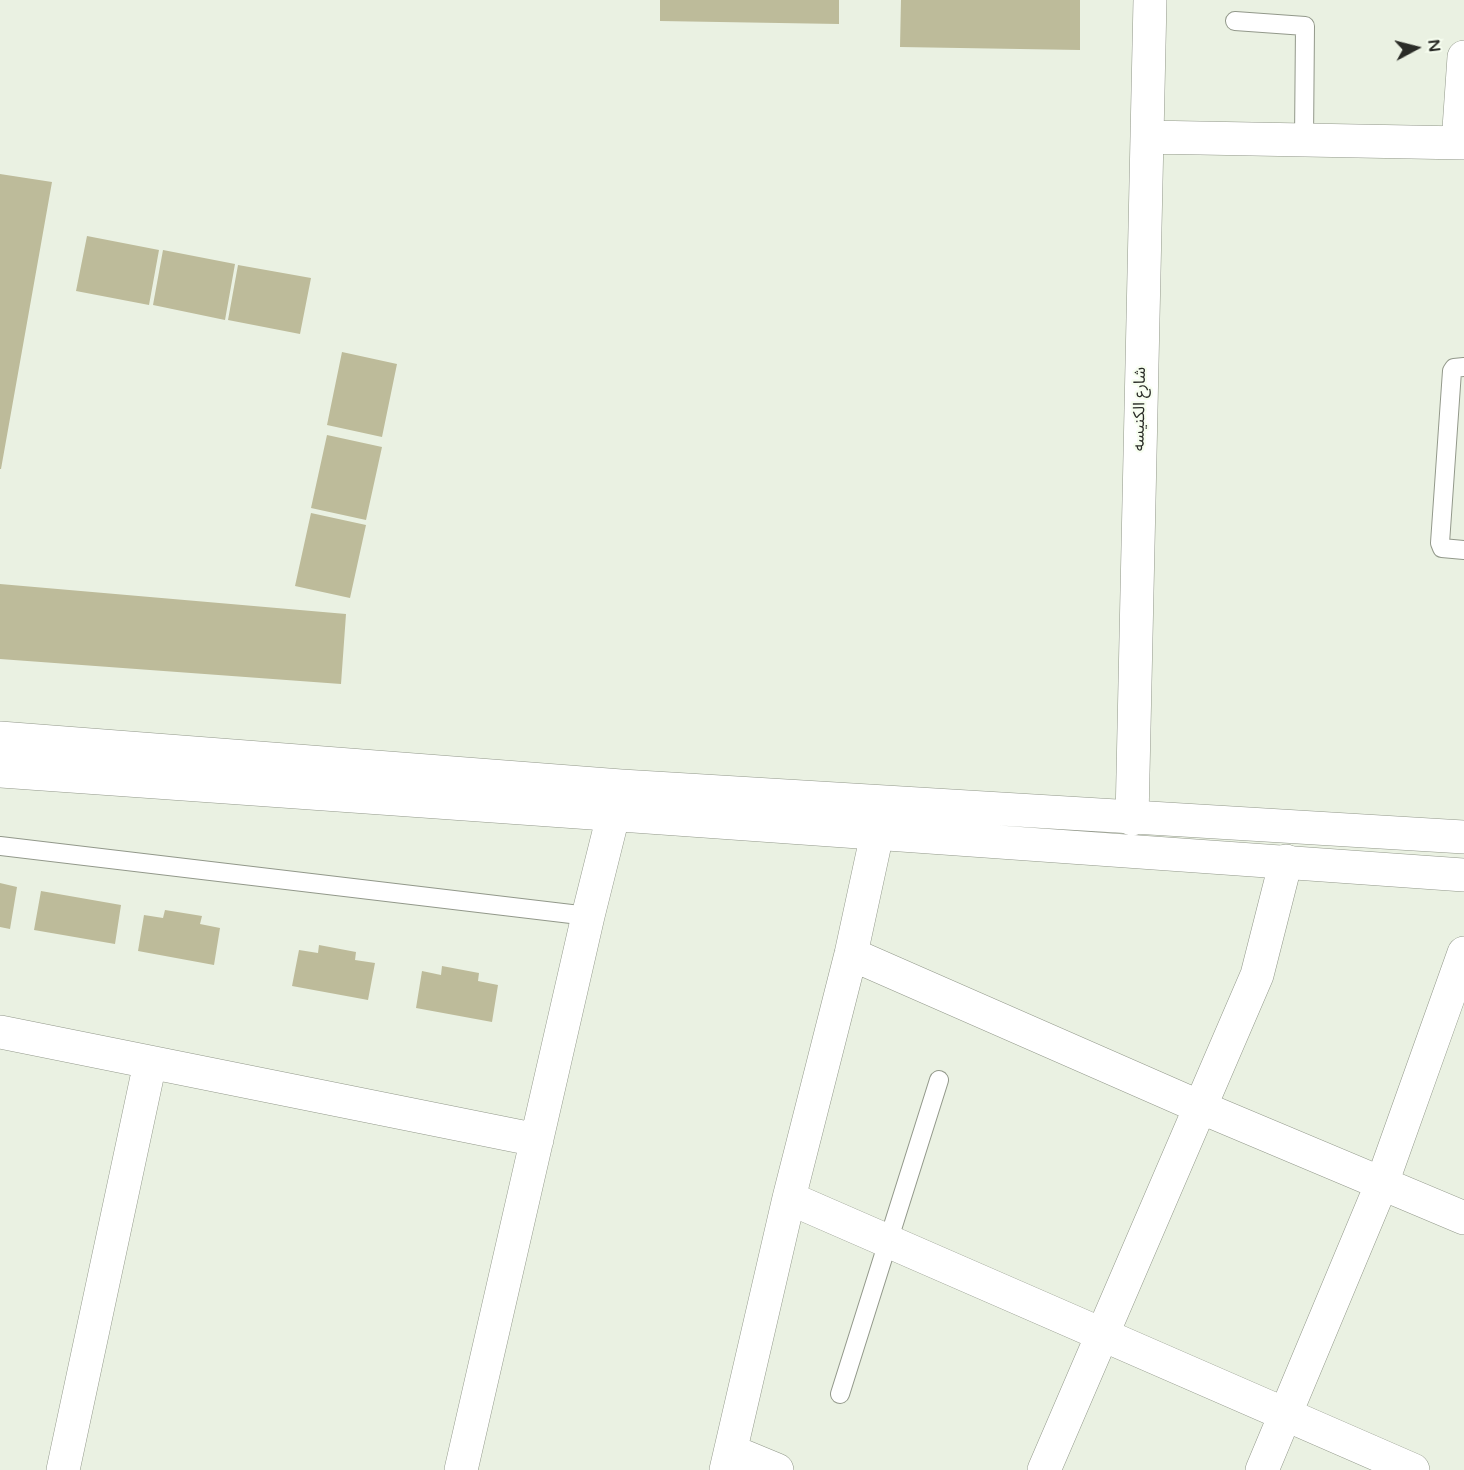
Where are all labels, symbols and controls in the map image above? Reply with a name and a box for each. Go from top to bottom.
north arrow [1386,18,1446,78]
text: N [1423,38,1445,53]
street label: شارع الكنيسه [1130,367,1150,451]

